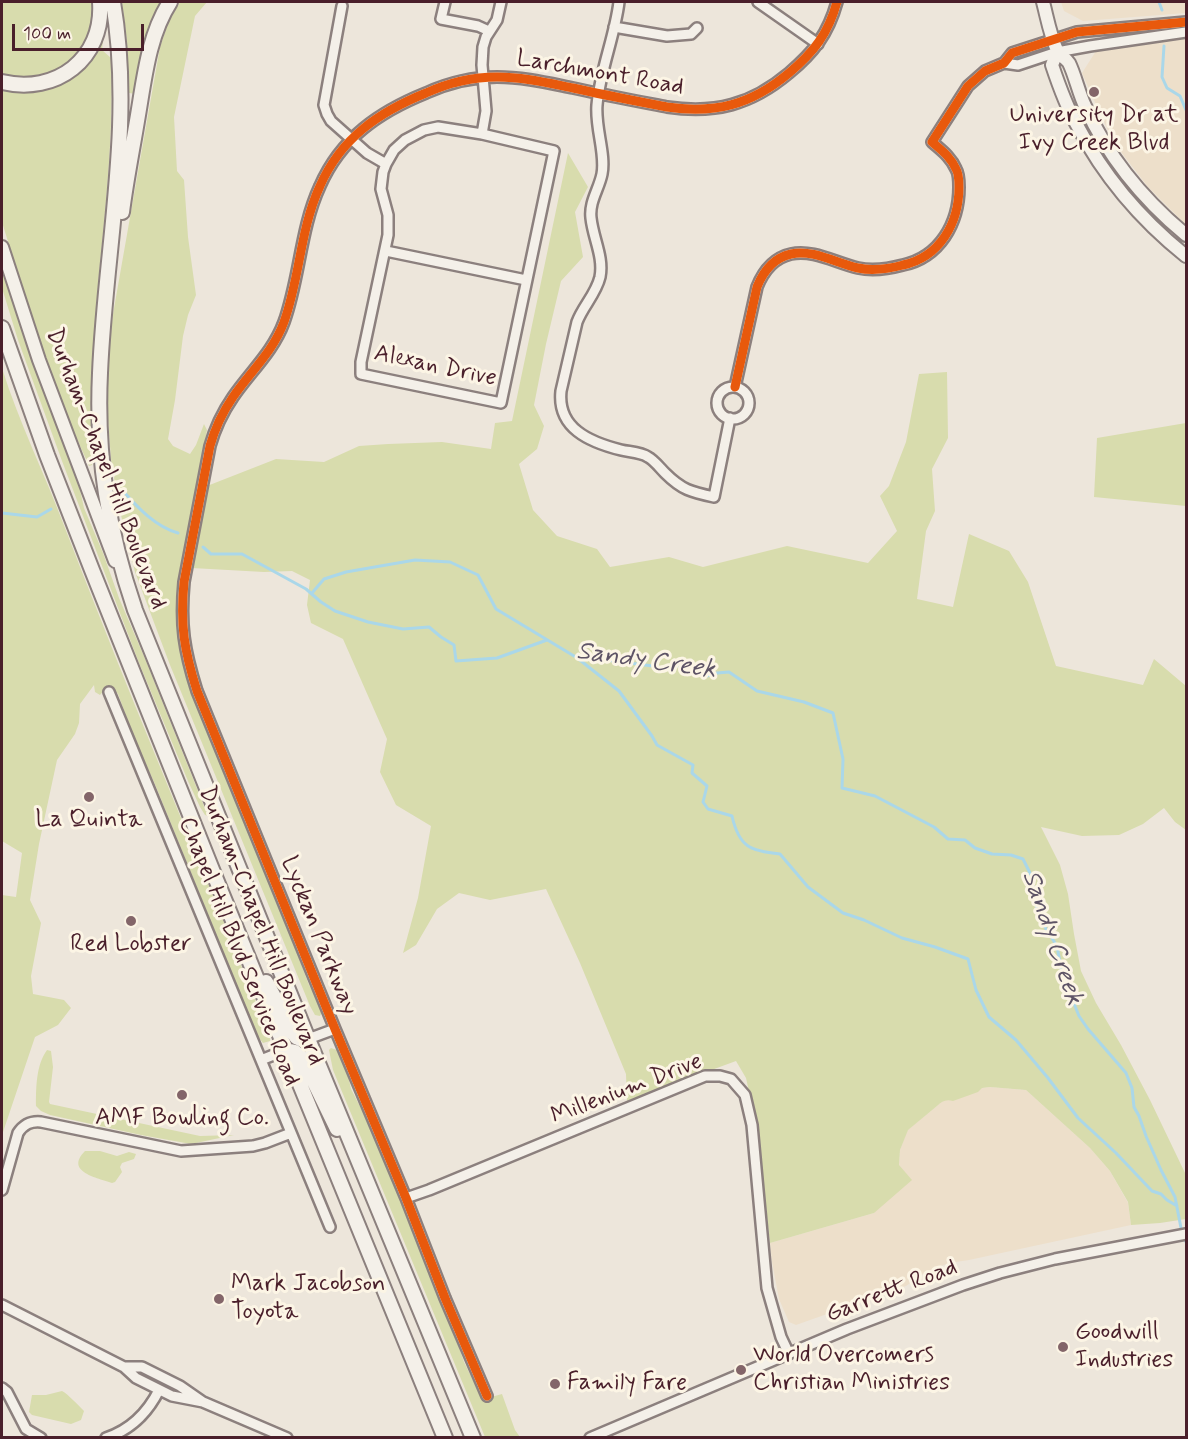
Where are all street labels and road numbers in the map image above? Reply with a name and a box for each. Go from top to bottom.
street label: Larchmont Road [514,45,686,103]
street label: Durham-Chapel Hill Boulevard [38,324,172,614]
street label: Alexan Drive [371,340,499,394]
street label: Durham-Chapel Hill Boulevard [191,782,329,1070]
street label: Chapel Hill Blvd Service Road [171,813,305,1091]
street label: Lyckan Parkway [273,852,363,1020]
street label: Millenium Drive [547,1048,707,1132]
street label: Garrett Road [822,1254,962,1330]

